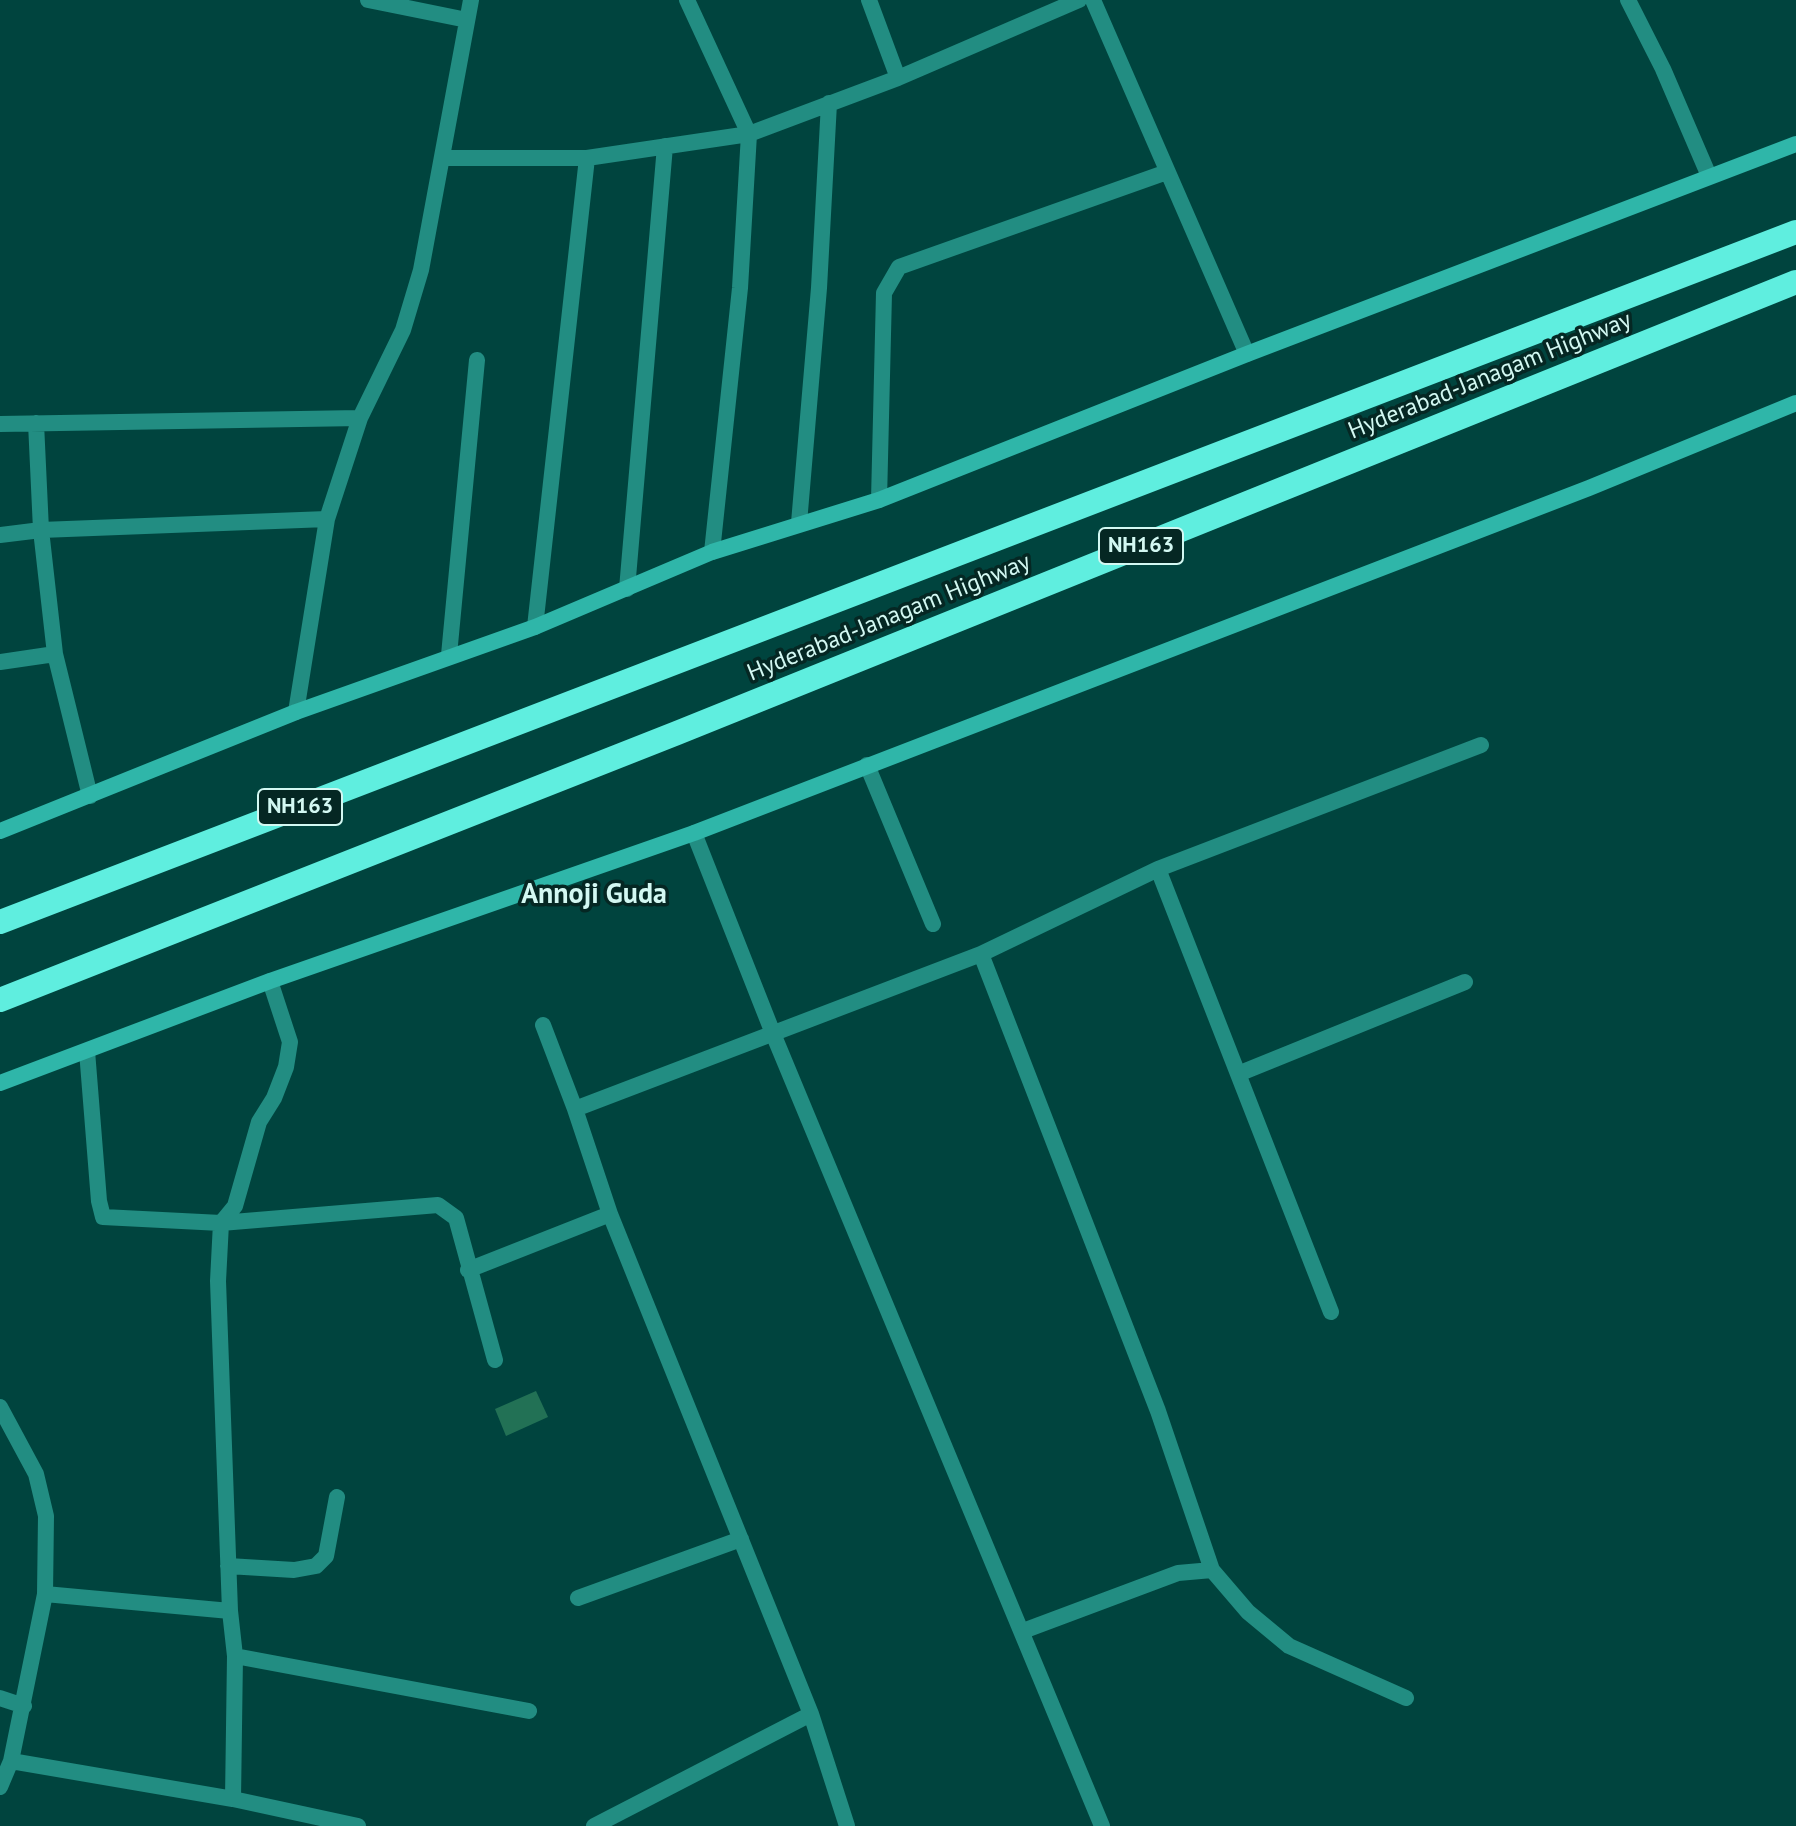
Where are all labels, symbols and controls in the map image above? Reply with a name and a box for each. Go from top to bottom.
street label: Hyderabad-Janagam Highway [1344,306,1636,446]
road number: NH163 [1099,528,1183,564]
street label: Hyderabad-Janagam Highway [743,548,1035,688]
road number: NH163 [258,789,342,825]
district label: Annoji Guda [521,878,667,912]

